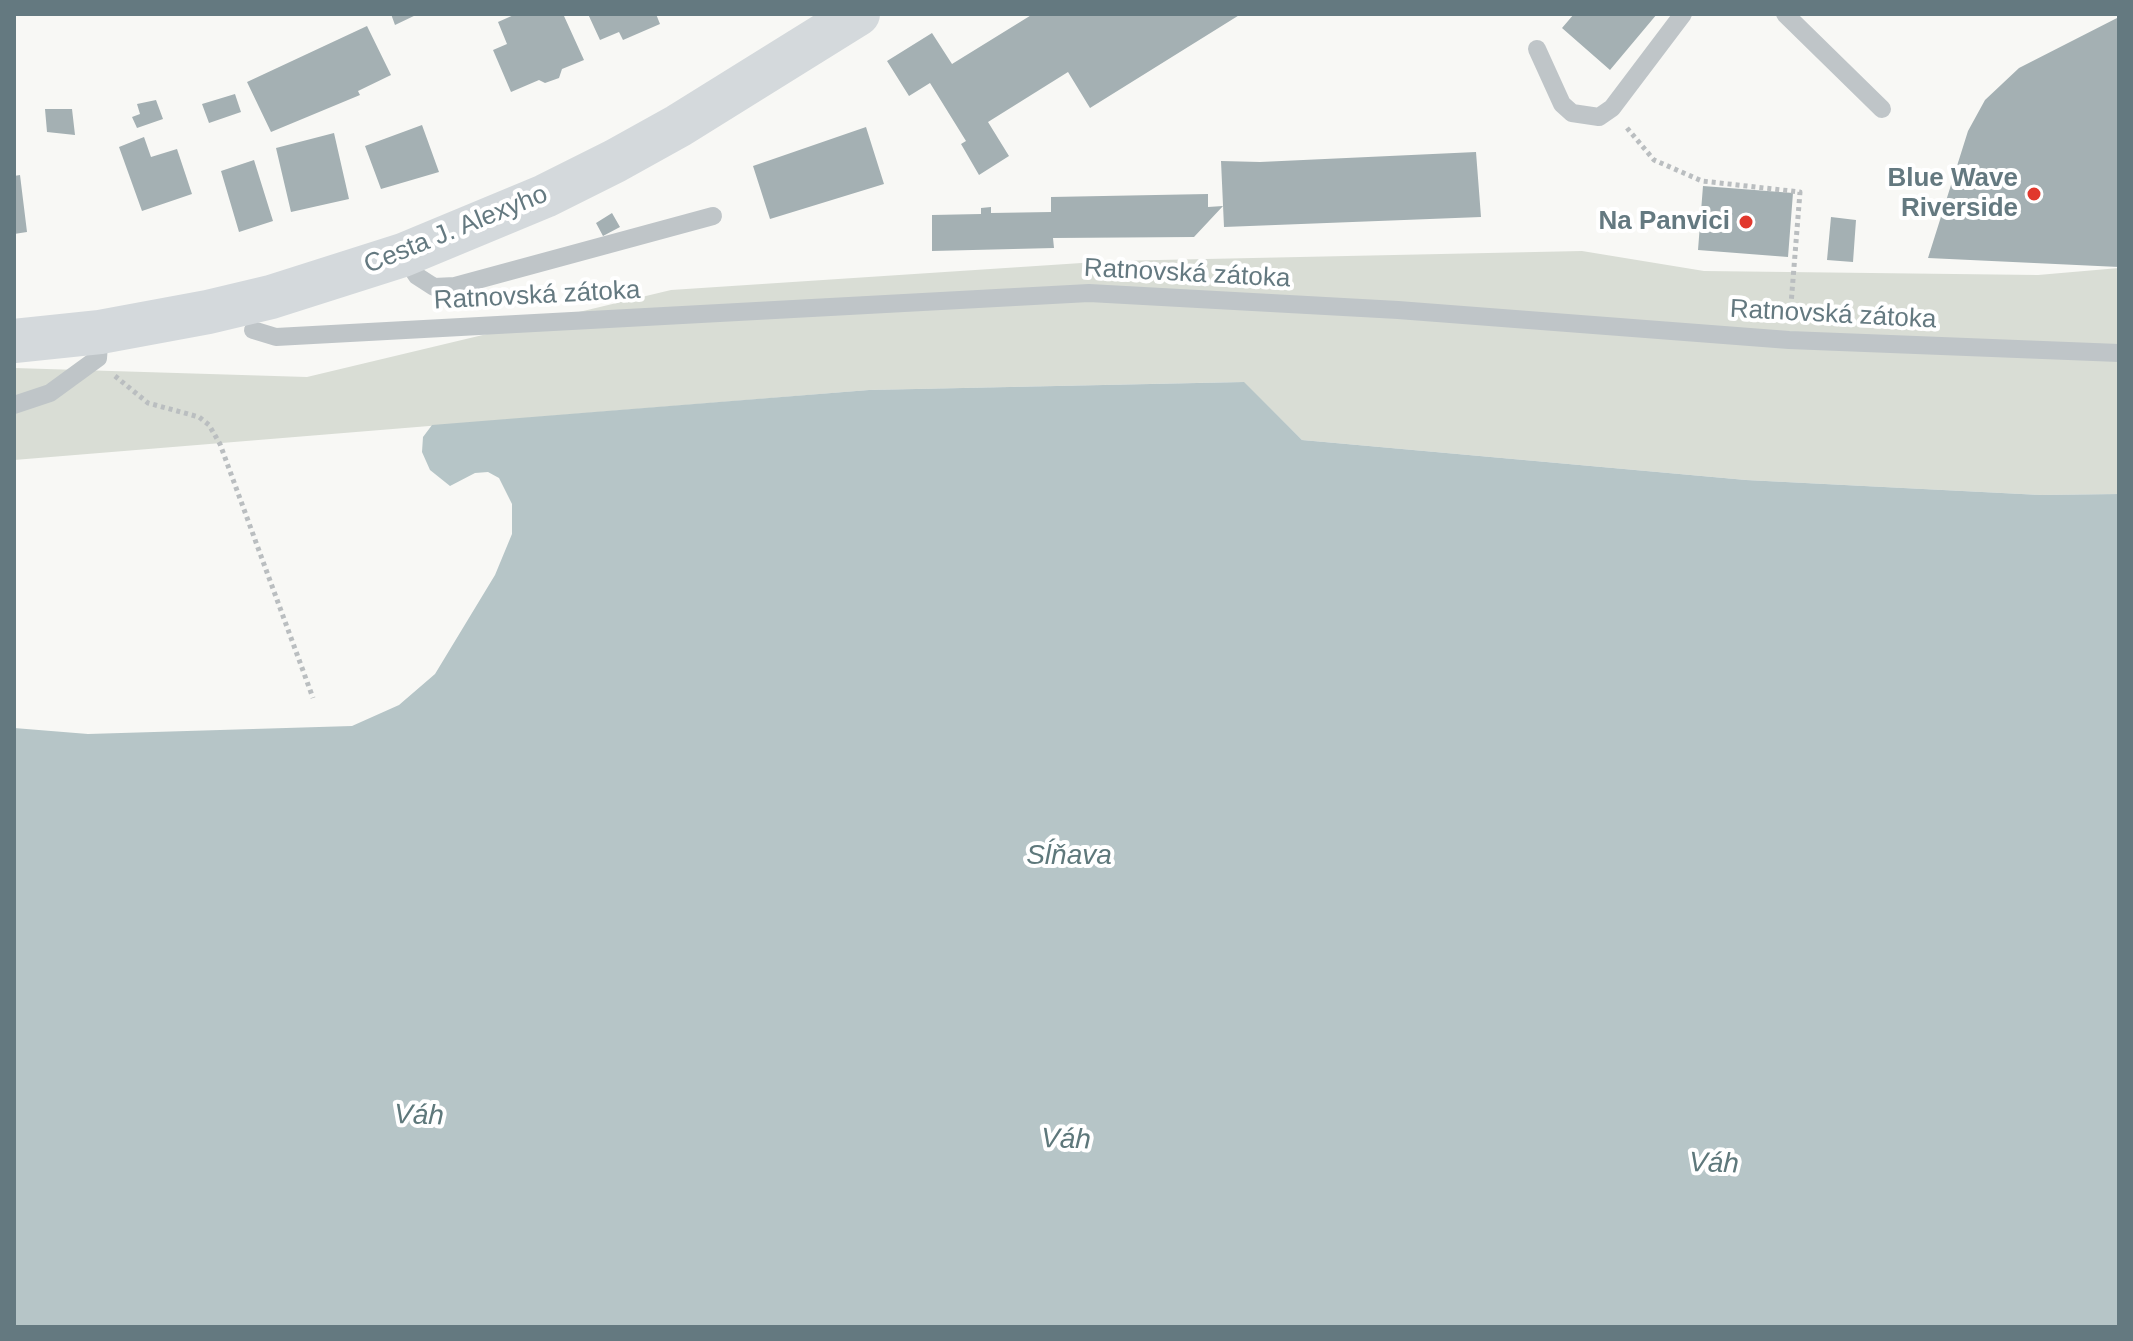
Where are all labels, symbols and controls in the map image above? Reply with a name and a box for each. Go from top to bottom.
place label: Blue Wave Riverside [1887,163,2018,224]
street label: Cesta J. Alexyho [360,179,552,281]
marker: Blue Wave Riverside [2025,185,2043,203]
place label: Na Panvici [1598,206,1730,238]
marker: Na Panvici [1737,213,1755,231]
street label: Ratnovská zátoka [1083,253,1291,295]
street label: Ratnovská zátoka [433,275,641,317]
street label: Ratnovská zátoka [1729,294,1937,336]
water label: Sĺňava [1026,839,1112,873]
water label: Váh [394,1098,444,1134]
water label: Váh [1041,1122,1091,1158]
water label: Váh [1689,1146,1739,1182]

